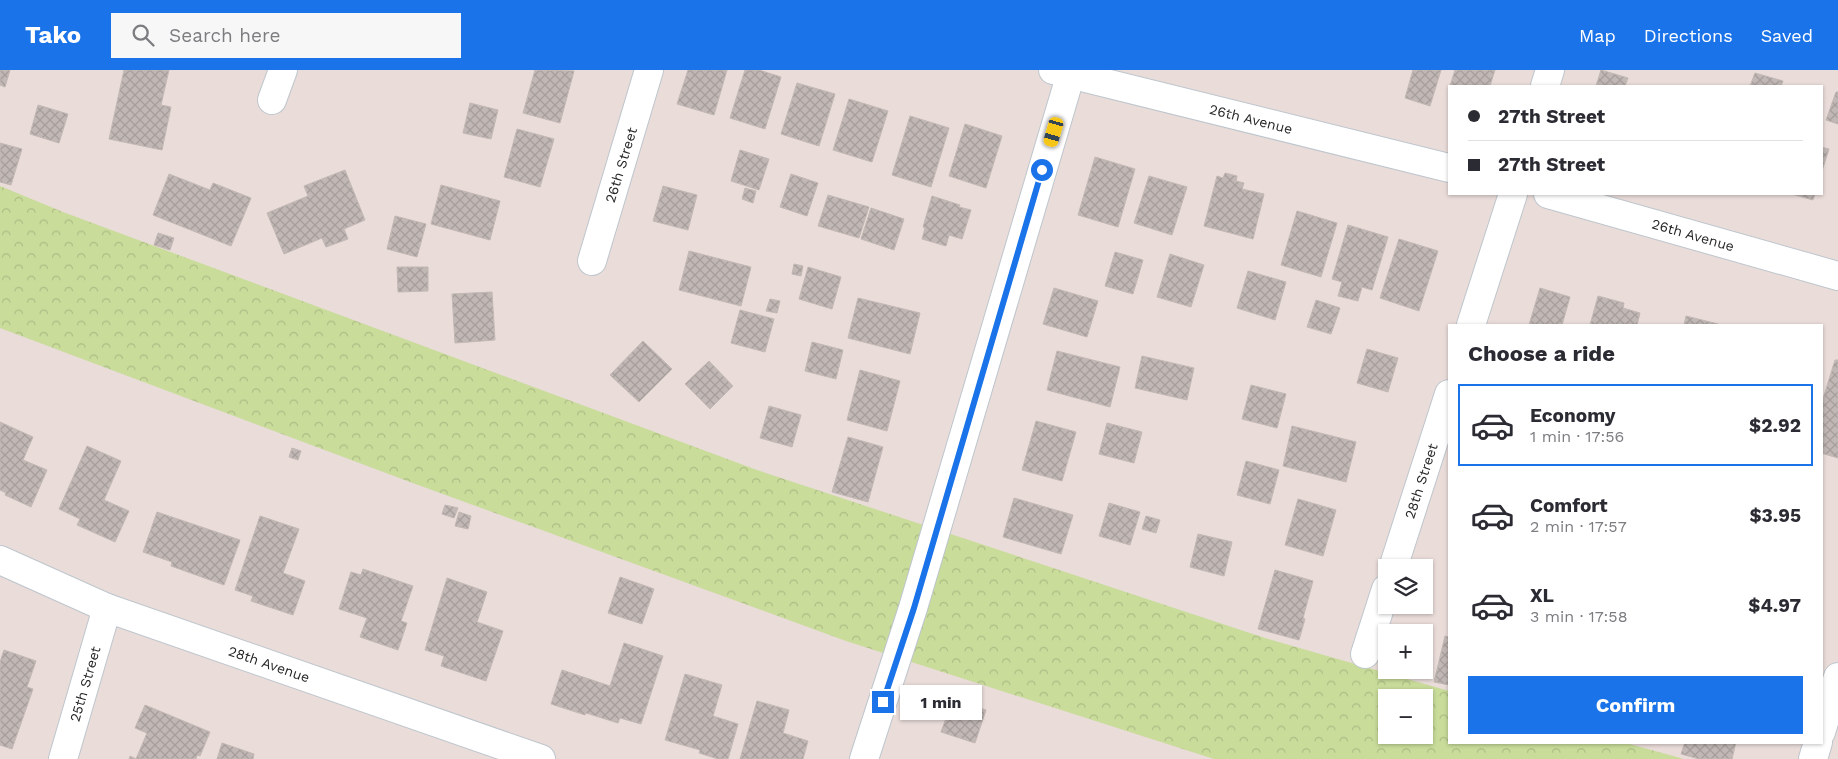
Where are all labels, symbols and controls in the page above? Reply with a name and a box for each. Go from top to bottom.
search box [111,13,461,58]
text: Tako [25,21,81,49]
icon: search [129,21,157,49]
text: Search here [169,24,280,47]
text: Map [1579,25,1616,46]
text: Directions [1644,25,1733,46]
text: Saved [1761,25,1813,46]
street label: 26th Avenue [1208,101,1294,137]
text: 27th Street [1498,105,1605,128]
car [1042,116,1065,148]
street label: 26th Street [602,125,640,205]
text: 27th Street [1498,153,1605,176]
route start [1031,159,1053,181]
street label: 26th Avenue [1650,216,1736,254]
text: Choose a ride [1468,341,1615,366]
icon: car [1470,403,1515,448]
text: Economy [1530,404,1615,427]
text: $2.92 [1749,414,1801,437]
text: 1 min · 17:56 [1530,427,1624,446]
street label: 28th Street [1401,441,1441,521]
icon: car [1470,493,1515,538]
text: Comfort [1530,494,1608,517]
text: $3.95 [1749,504,1801,527]
text: 2 min · 17:57 [1530,517,1627,536]
map controls [1378,559,1433,744]
button: layers [1378,559,1433,614]
icon: car [1470,583,1515,628]
text: XL [1530,584,1554,607]
text: $4.97 [1748,594,1801,617]
text: 3 min · 17:58 [1530,607,1628,626]
button: + [1378,624,1433,679]
street label: 28th Avenue [226,643,312,685]
street label: 25th Street [67,644,103,724]
button: Confirm [1468,676,1803,734]
callout: 1 min [900,684,983,720]
button: − [1378,689,1433,744]
route end [872,691,894,713]
text: 1 min [920,693,962,712]

